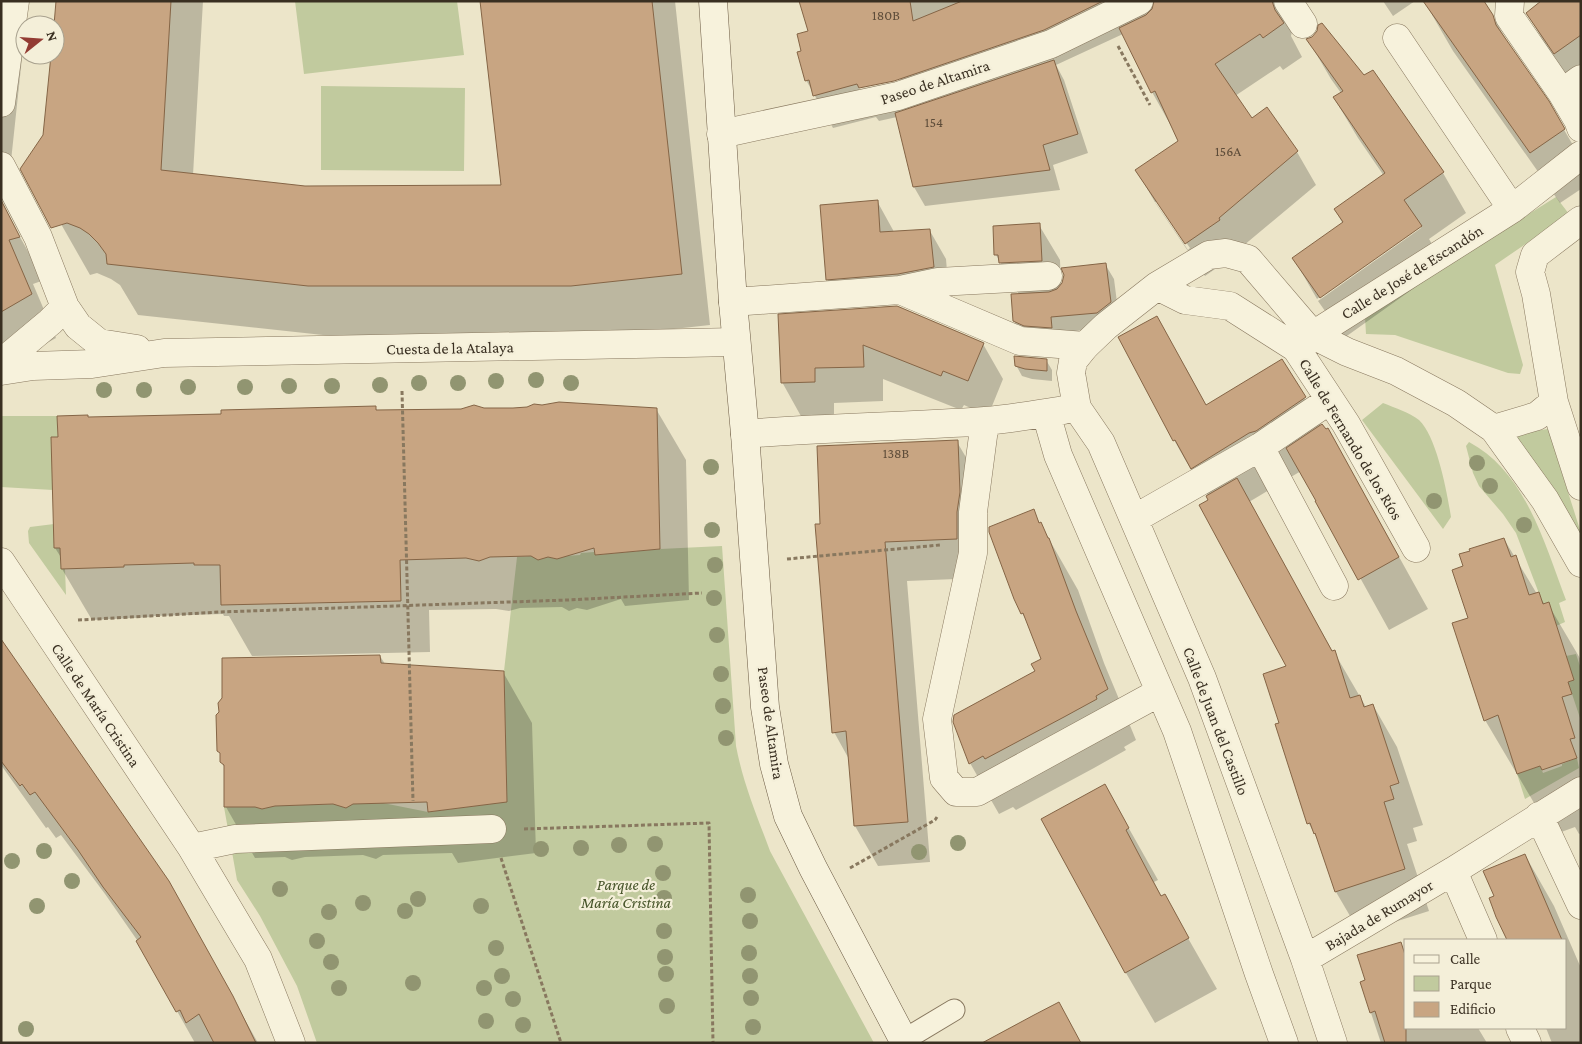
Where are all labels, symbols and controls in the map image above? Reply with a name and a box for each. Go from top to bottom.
house number: 180B [872,7,900,23]
north arrow [15,15,65,65]
text: N [43,29,62,44]
street label: Paseo de Altamira [878,56,992,108]
house number: 154 [925,114,943,130]
house number: 156A [1215,143,1241,159]
street label: Calle de José de Escandón [1338,221,1487,323]
street label: Cuesta de la Atalaya [386,338,515,359]
street label: Calle de Fernando de los Ríos [1296,355,1406,523]
house number: 138B [883,445,910,461]
street label: Calle de María Cristina [48,640,144,771]
street label: Calle de Juan del Castillo [1179,644,1252,798]
street label: Paseo de Altamira [755,666,787,781]
park label: Parque de María Cristina [580,876,672,911]
street label: Bajada de Rumayor [1322,876,1437,955]
legend [1404,939,1567,1029]
text: Calle [1450,951,1481,967]
text: Parque [1450,976,1492,993]
text: Edificio [1450,1001,1496,1017]

